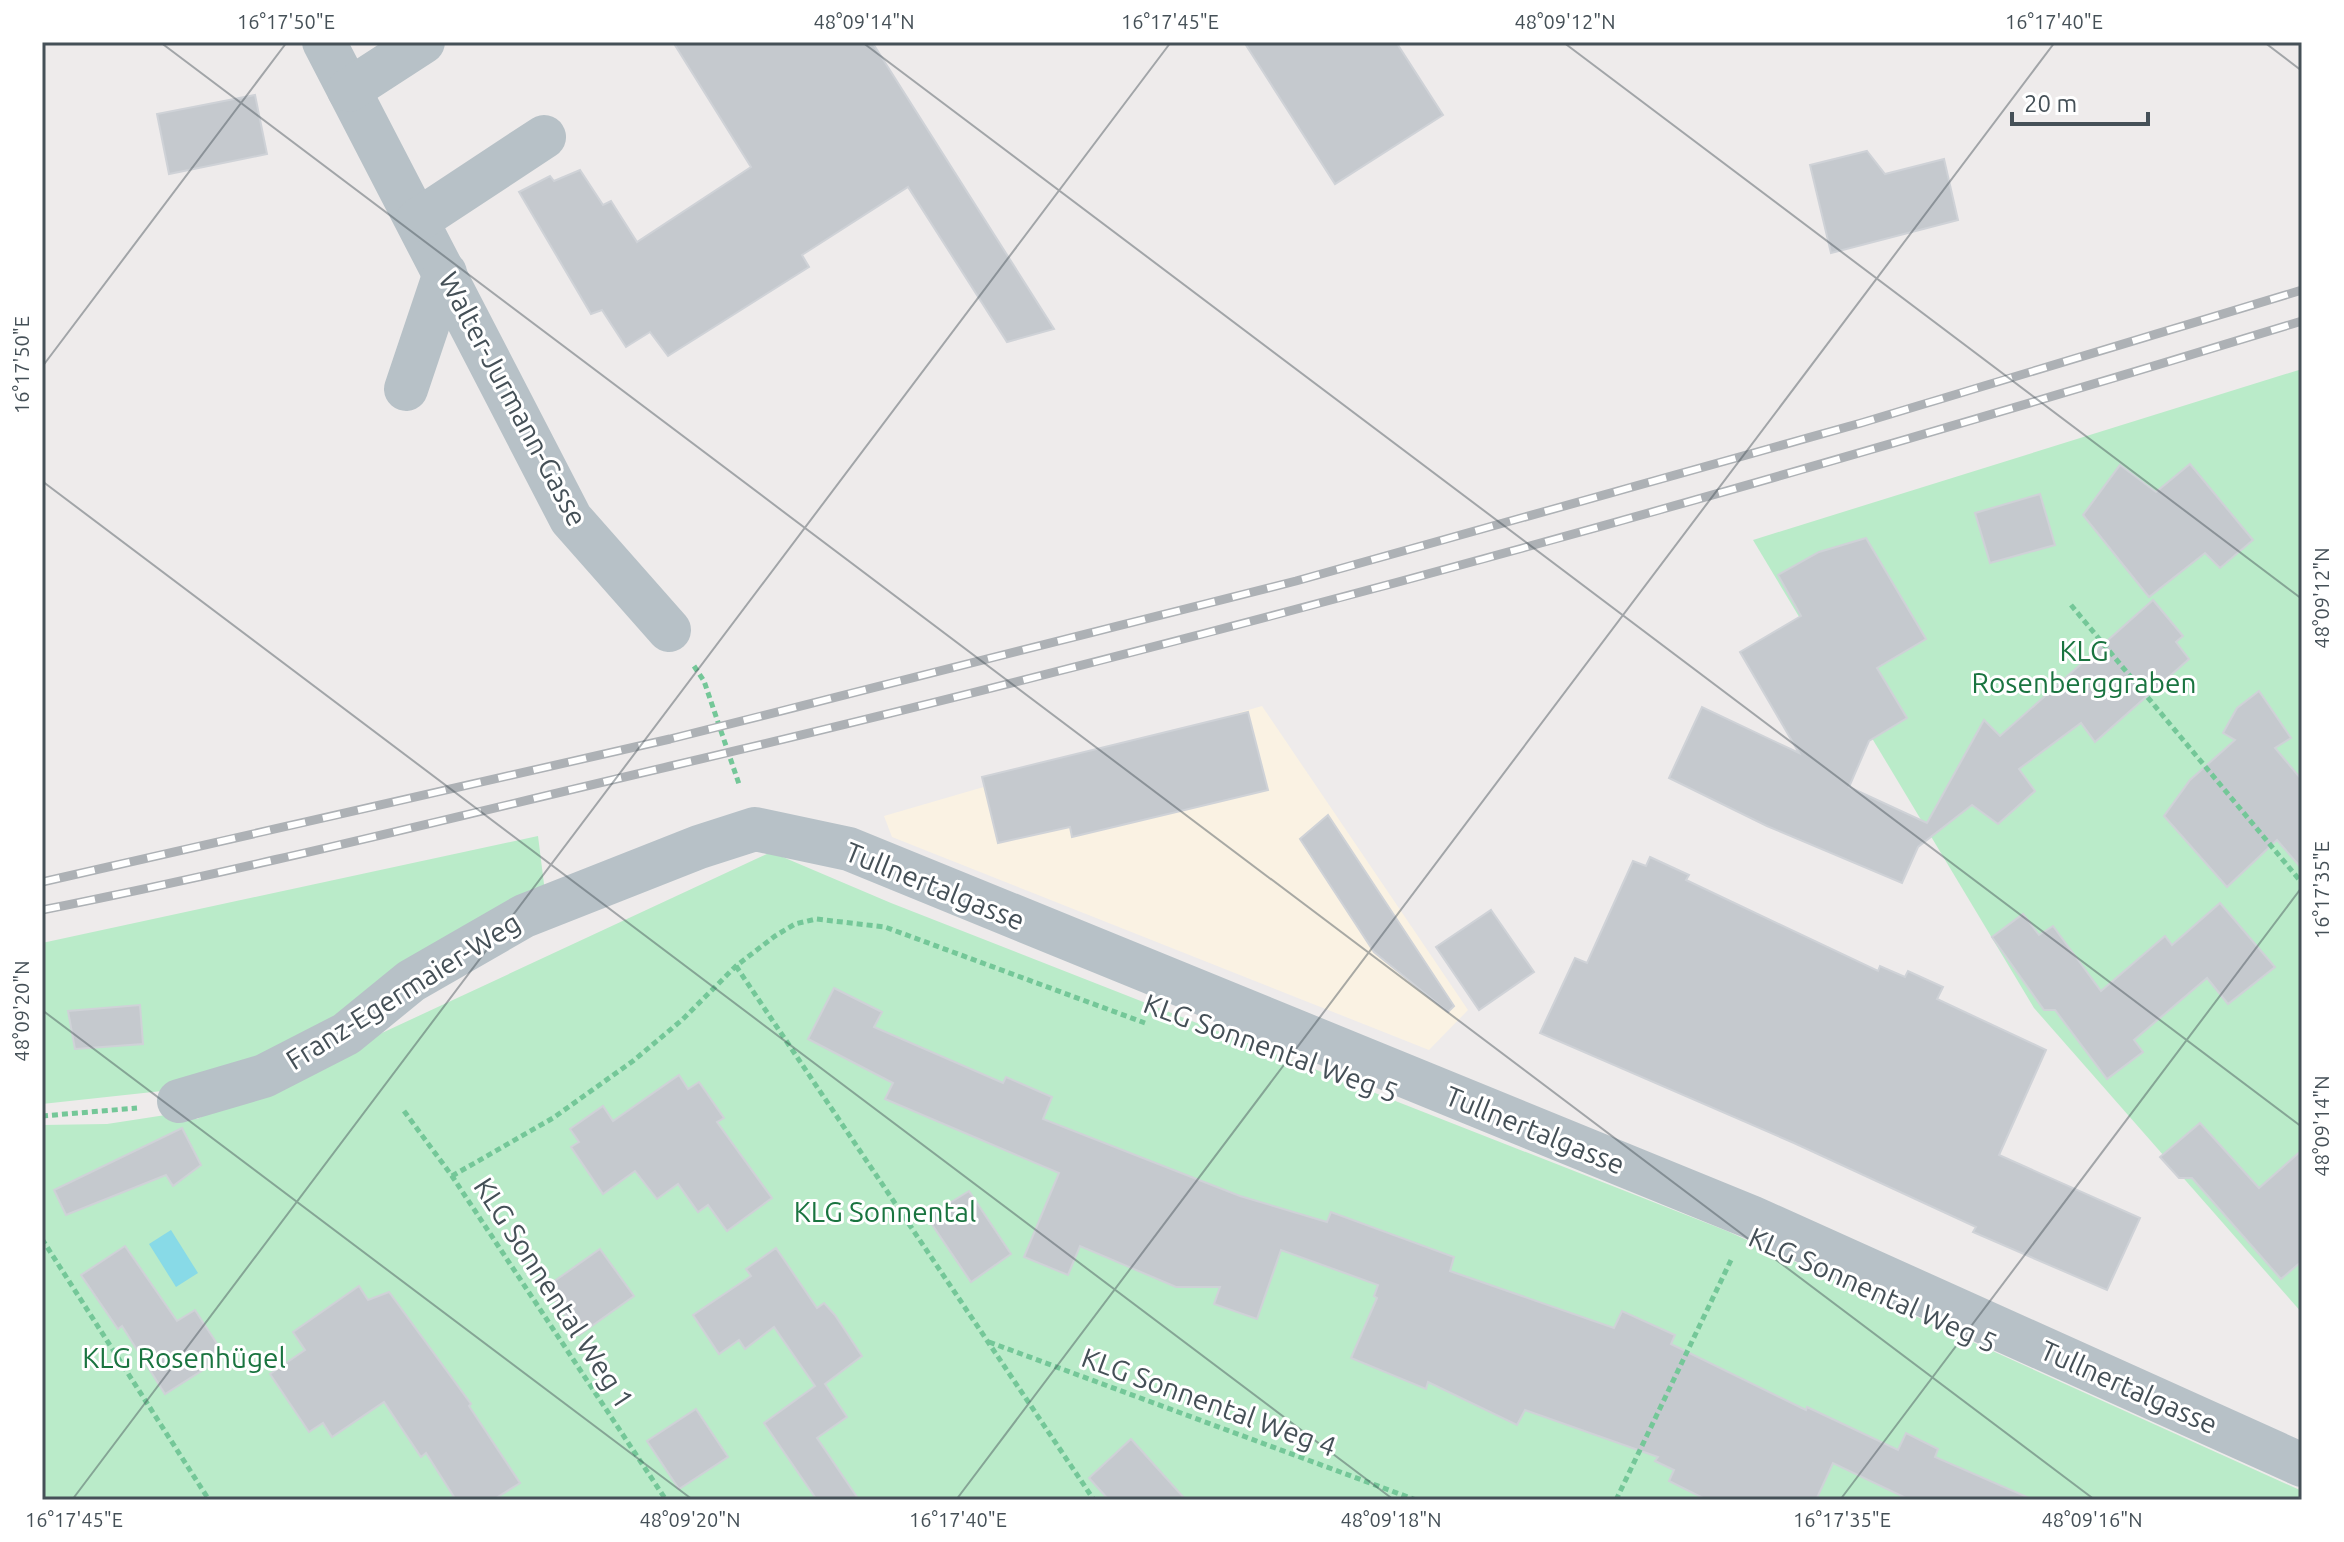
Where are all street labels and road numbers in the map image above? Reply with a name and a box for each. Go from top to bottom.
street label: Walter-Jurmann-Gasse [433,267,594,531]
street label: Tullnertalgasse [841,835,1029,936]
street label: Franz-Egermaier-Weg [280,906,525,1075]
street label: KLG Sonnental Weg 5 [1140,987,1402,1108]
street label: Tullnertalgasse [1441,1079,1629,1180]
street label: KLG Sonnental Weg 1 [468,1172,640,1414]
street label: KLG Sonnental Weg 5 [1744,1221,2002,1358]
street label: Tullnertalgasse [2036,1334,2222,1439]
street label: KLG Sonnental Weg 4 [1078,1341,1340,1462]

